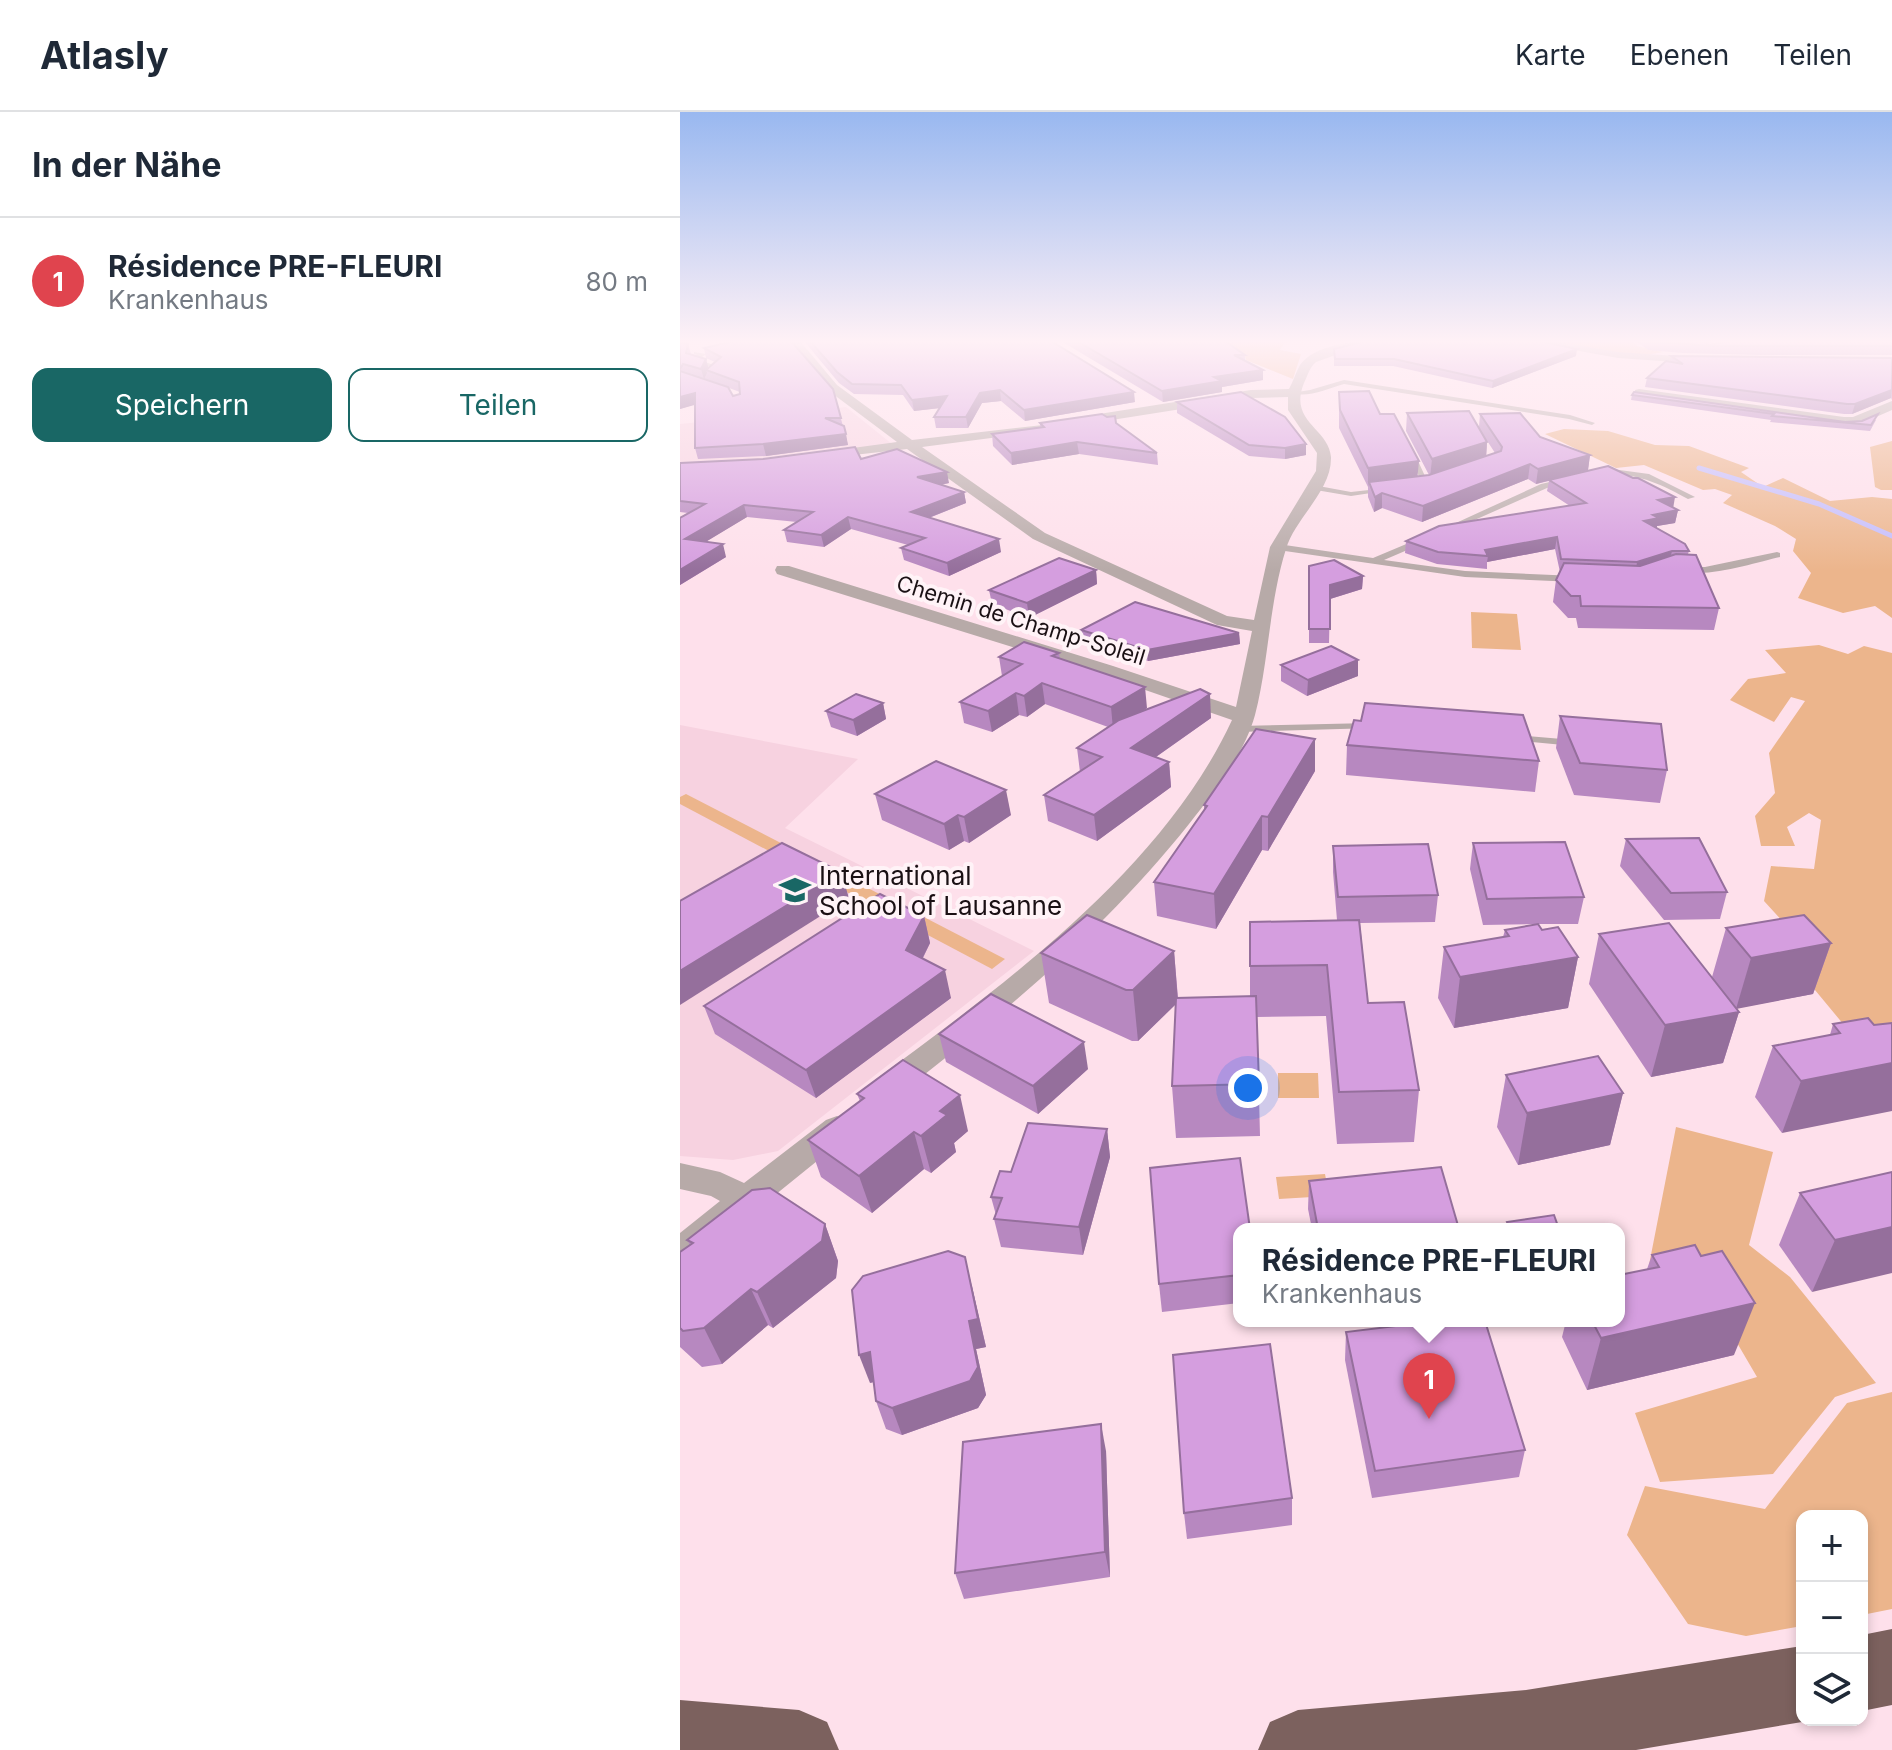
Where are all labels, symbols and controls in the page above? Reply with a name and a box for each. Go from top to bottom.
text: Atlasly [40,32,169,78]
text: Karte [1515,38,1586,72]
text: Ebenen [1630,38,1729,72]
text: Teilen [1773,38,1852,72]
text: In der Nähe [32,144,221,185]
text: Résidence PRE-FLEURI [108,248,443,284]
text: 1 [52,266,64,297]
text: 80 m [585,266,648,297]
text: Krankenhaus [108,284,269,315]
button: Speichern [32,368,332,442]
button: Teilen [348,368,648,442]
street label: Chemin de Champ-Soleil [894,570,1148,670]
place label: International School of Lausanne [819,860,1062,921]
school or university icon: International School of Lausanne [778,873,812,907]
your location [1228,1068,1268,1108]
popup [1233,1223,1625,1327]
text: Résidence PRE-FLEURI [1262,1242,1596,1278]
text: Krankenhaus [1262,1278,1422,1309]
pin: 1 [1403,1353,1455,1419]
map controls [1796,1510,1868,1726]
button: + [1796,1510,1868,1582]
button: − [1796,1582,1868,1654]
button: layers [1796,1654,1868,1726]

